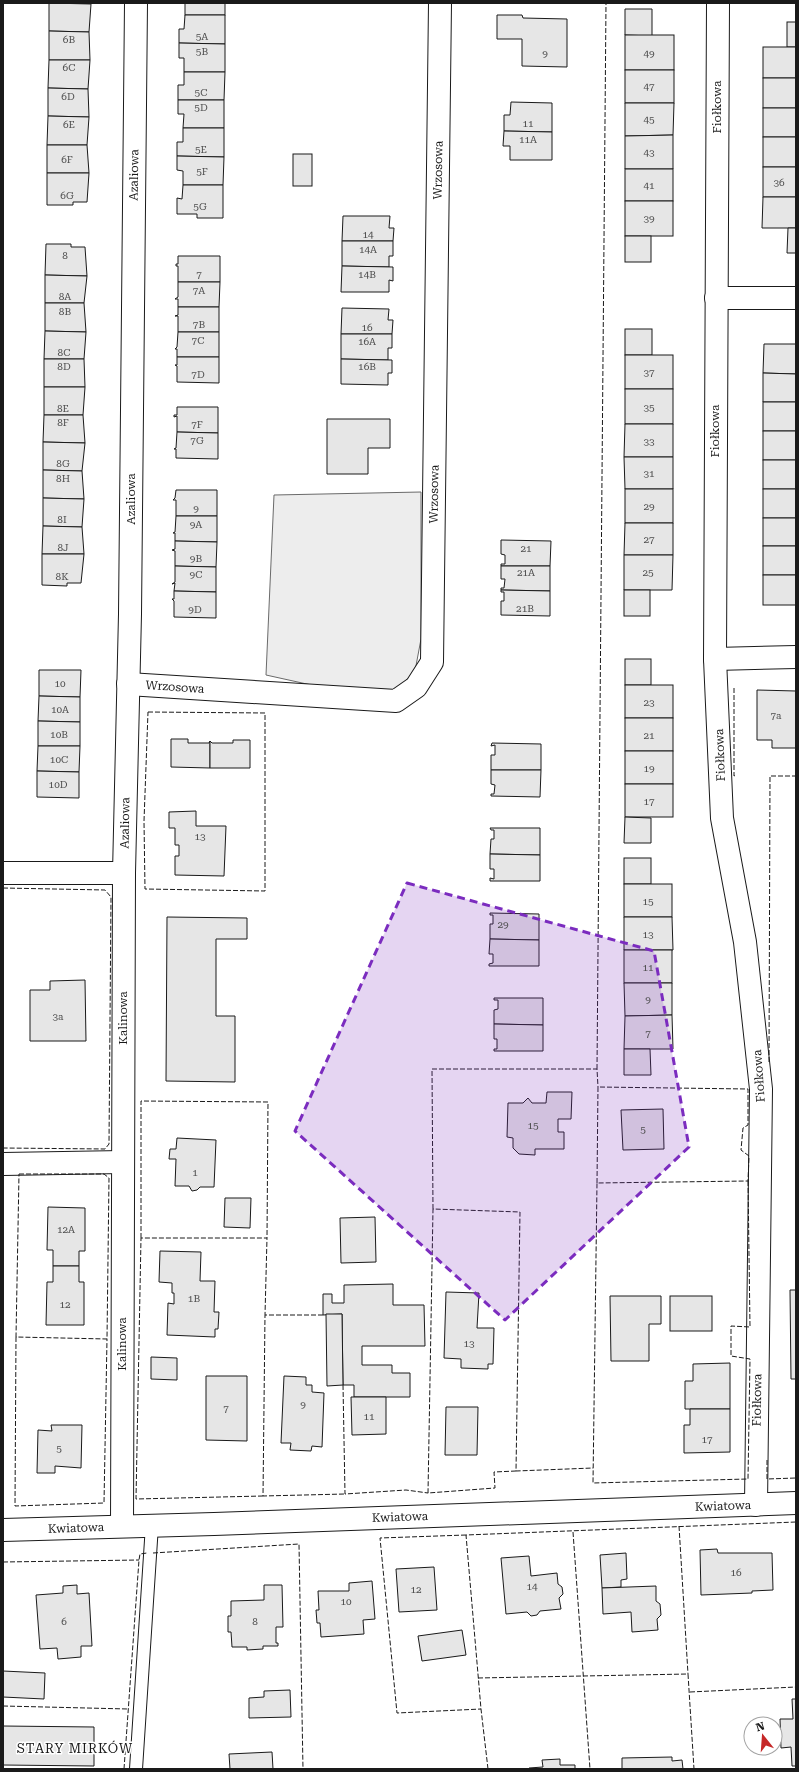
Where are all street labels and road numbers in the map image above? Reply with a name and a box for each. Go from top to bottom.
street label: Fiołkowa [710,80,724,133]
street label: Wrzosowa [430,140,446,200]
street label: Azaliowa [127,149,141,201]
street label: Fiołkowa [708,404,722,457]
street label: Wrzosowa [426,464,442,524]
street label: Azaliowa [124,473,138,525]
street label: Wrzosowa [145,678,205,696]
street label: Fiołkowa [712,728,728,782]
street label: Azaliowa [118,797,132,849]
street label: Kalinowa [116,991,130,1045]
street label: Fiołkowa [750,1049,768,1103]
street label: Kalinowa [115,1317,129,1371]
street label: Fiołkowa [750,1373,764,1427]
street label: Kwiatowa [695,1498,752,1514]
street label: Kwiatowa [372,1509,429,1525]
street label: Kwiatowa [48,1520,105,1536]

